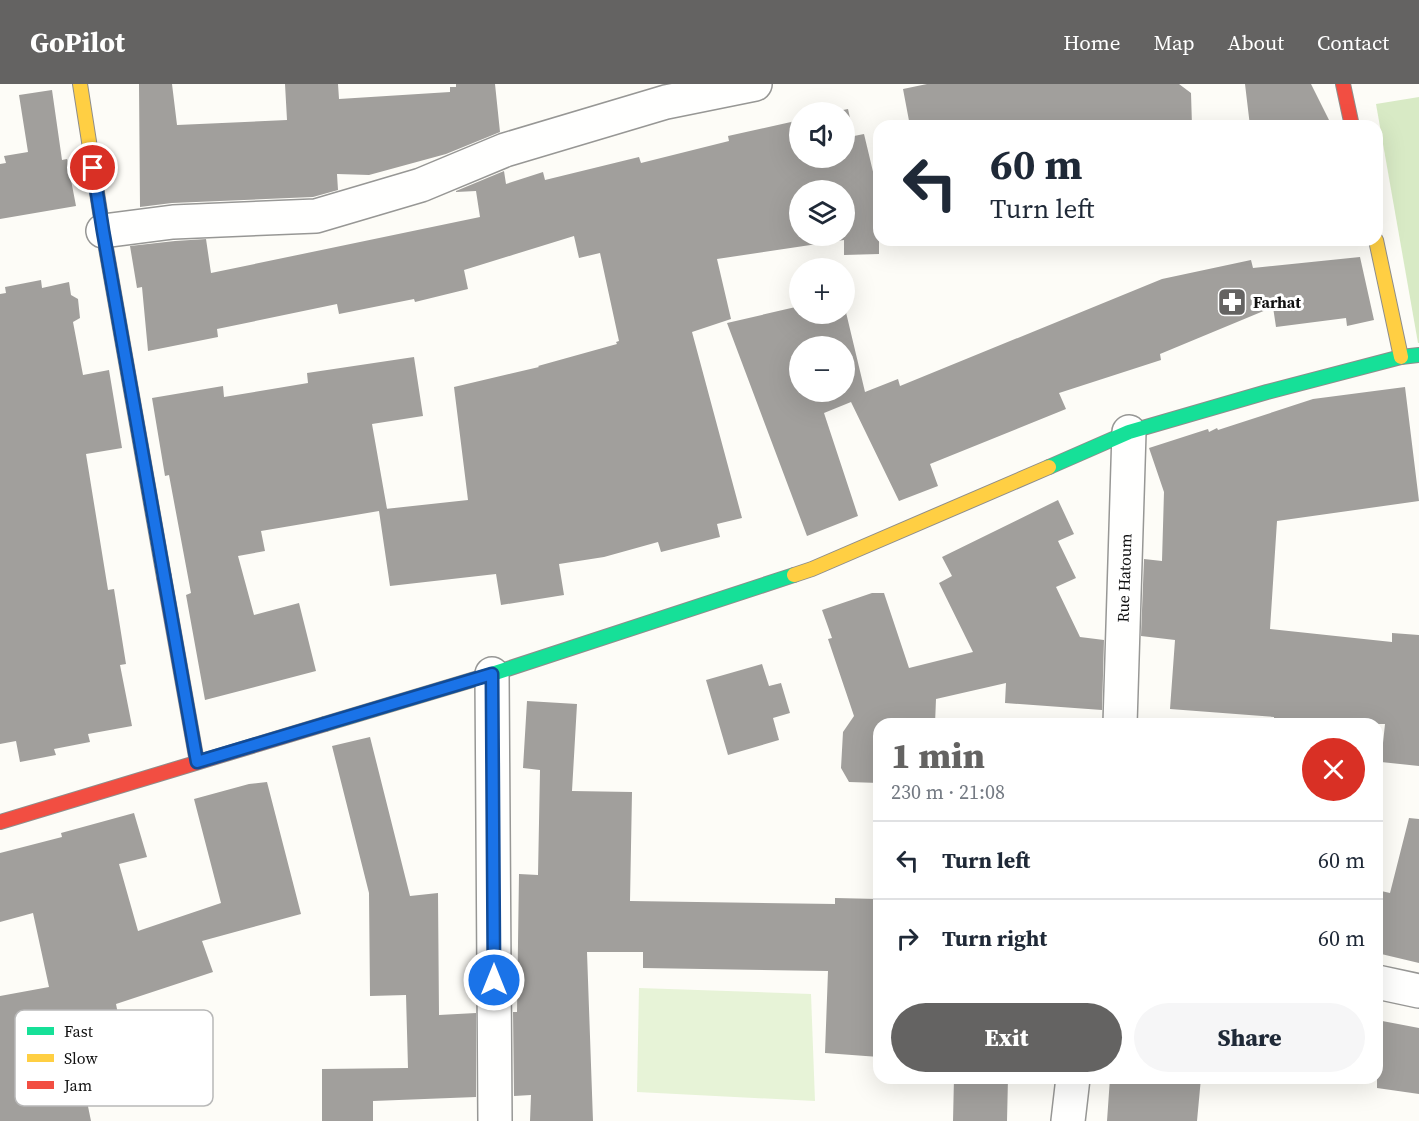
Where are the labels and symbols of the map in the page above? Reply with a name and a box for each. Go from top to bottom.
pin [67,142,118,193]
pharmacy icon: Farhat [1216,286,1248,318]
place label: Farhat [1253,291,1301,313]
street label: Rue Hatoum [1111,533,1137,623]
position arrow [462,948,526,1012]
legend [15,1010,213,1106]
text: Fast [64,1020,94,1042]
text: Slow [64,1047,99,1069]
text: Jam [63,1074,92,1096]

